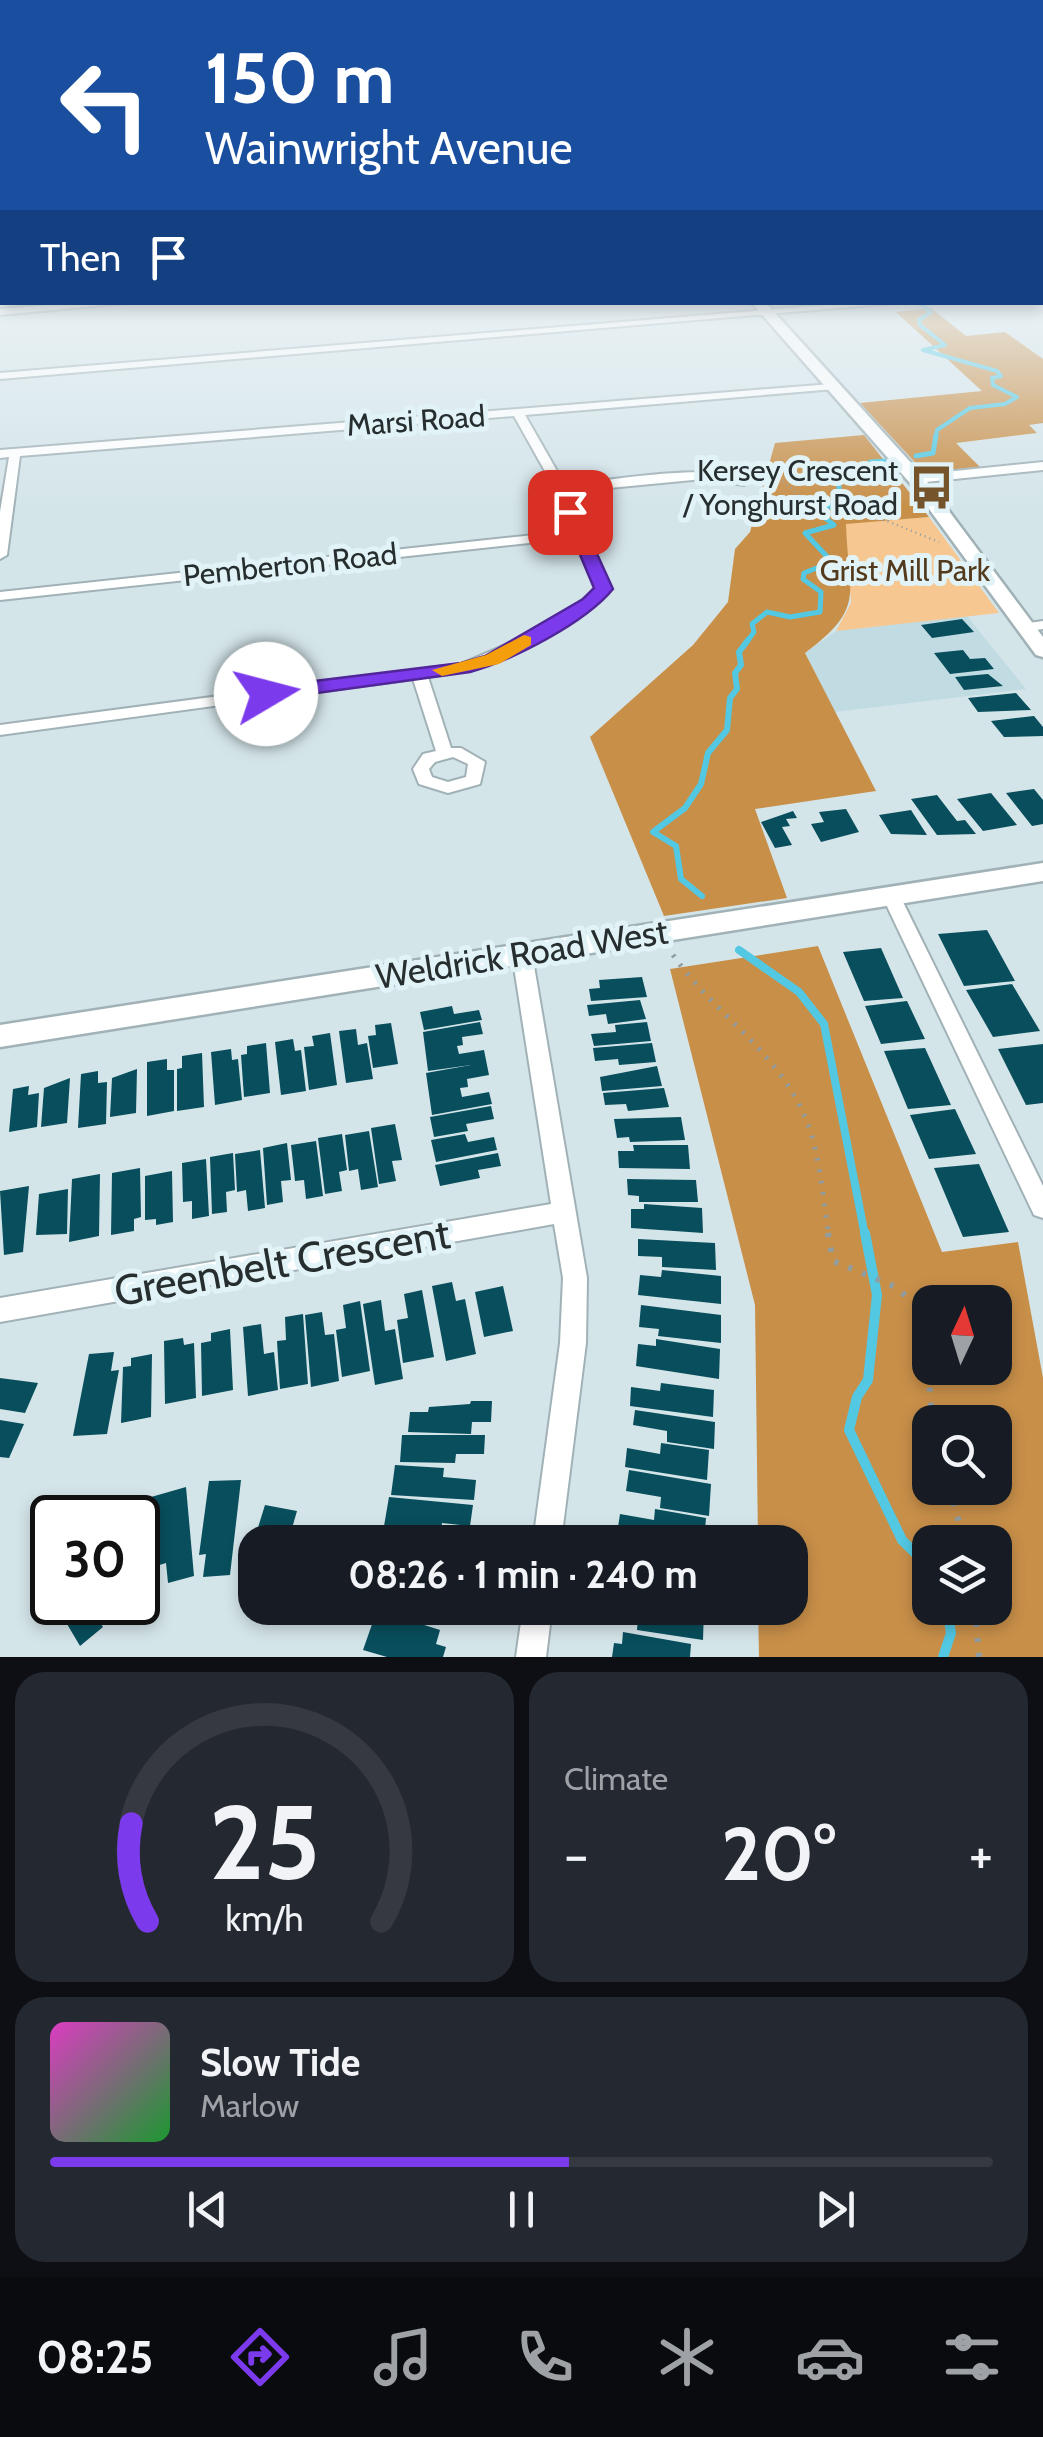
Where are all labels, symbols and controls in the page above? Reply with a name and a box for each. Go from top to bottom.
text: 150 m [205,35,394,121]
icon: left [40,40,170,170]
text: Wainwright Avenue [205,121,573,175]
icon: arrive [141,230,196,285]
text: Then [40,234,121,281]
street label: Marsi Road [346,397,486,444]
place label: Kersey Crescent / Yonghurst Road [682,452,898,523]
bus stop icon: Kersey Crescent / Yonghurst Road [907,464,955,512]
pin [528,470,613,555]
icon: arrive [543,485,598,540]
street label: Pemberton Road [181,535,399,594]
park label: Grist Mill Park [820,552,991,589]
position arrow [214,642,318,746]
street label: Weldrick Road West [373,909,671,998]
street label: Greenbelt Crescent [110,1207,454,1317]
north arrow [912,1285,1012,1385]
map controls [912,1285,1012,1625]
button: search [912,1405,1012,1505]
speed limit sign: 30 [30,1495,160,1625]
button: layers [912,1525,1012,1625]
text: 08:26 · 1 min · 240 m [348,1551,698,1598]
text: Climate [564,1759,668,1798]
text: 25 [209,1779,320,1905]
text: 20° [721,1808,836,1899]
text: − [564,1821,588,1888]
text: + [969,1821,993,1888]
text: km/h [225,1897,304,1940]
text: Slow Tide [200,2039,360,2086]
text: Marlow [200,2086,299,2125]
icon: previous [180,2182,235,2237]
icon: pause [494,2182,549,2237]
icon: next [808,2182,863,2237]
icon: directions [225,2322,295,2392]
icon: music [368,2322,438,2392]
icon: phone [510,2322,580,2392]
icon: climate [652,2322,722,2392]
icon: car [795,2322,865,2392]
icon: filters [937,2322,1007,2392]
text: 08:25 [36,2330,153,2384]

